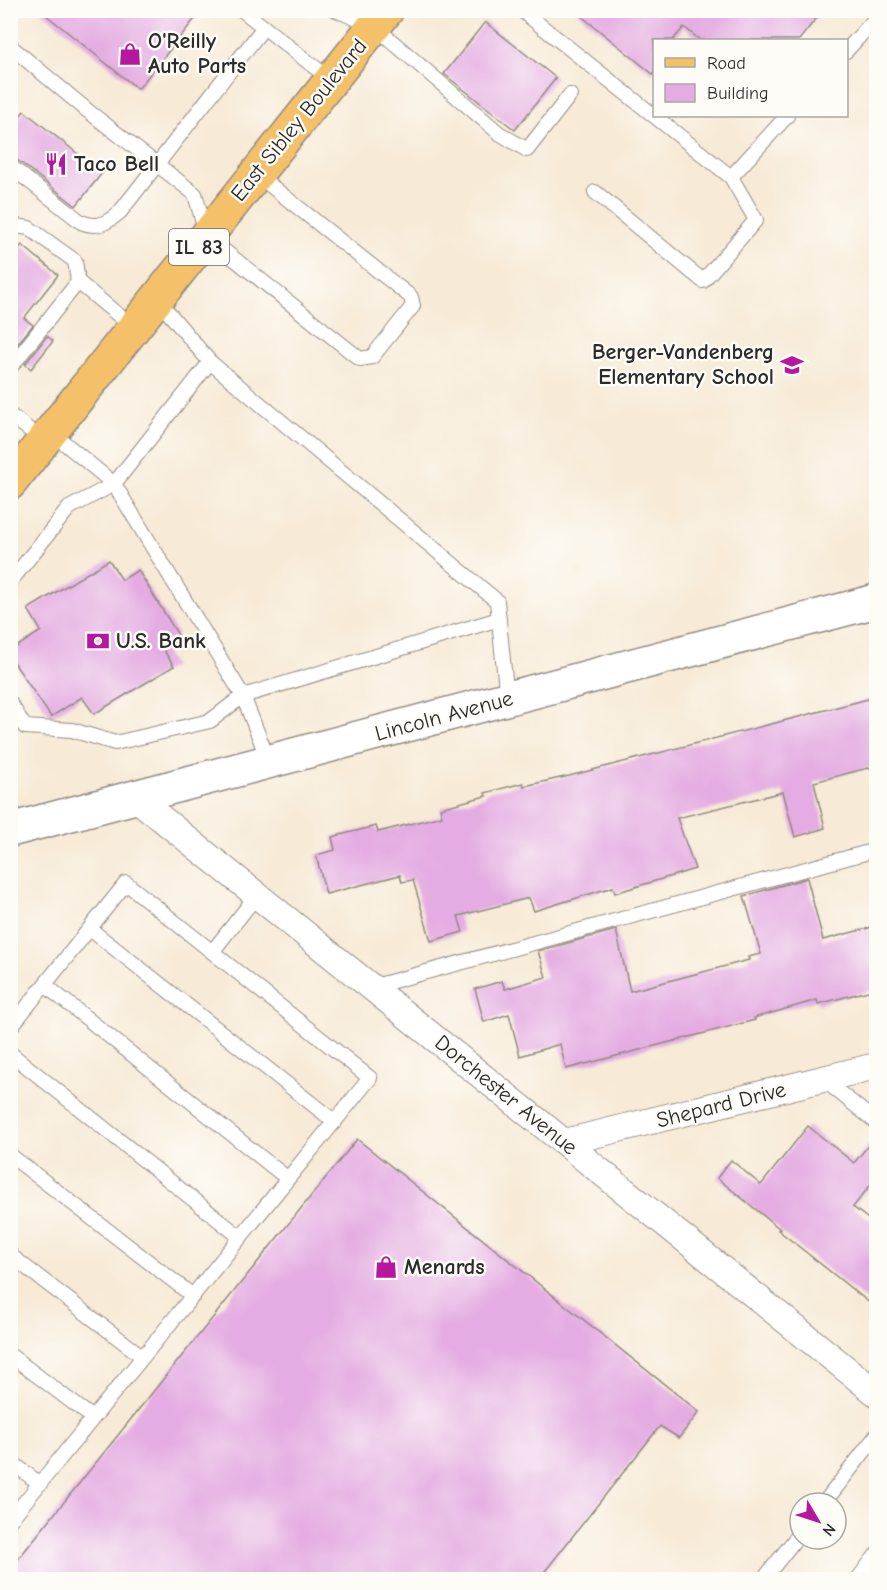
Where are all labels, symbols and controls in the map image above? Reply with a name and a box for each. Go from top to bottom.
place label: O'Reilly Auto Parts [148,28,246,79]
street label: East Sibley Boulevard [225,34,373,206]
legend [653,39,848,117]
shop icon: O'Reilly Auto Parts [117,41,143,67]
text: Road [707,53,746,74]
text: Building [707,83,769,104]
restaurant icon: Taco Bell [43,151,69,177]
place label: Taco Bell [74,151,159,177]
road number: IL 83 [169,229,229,265]
place label: Berger-Vandenberg Elementary School [592,339,774,390]
school or university icon: Berger-Vandenberg Elementary School [779,352,805,378]
bank icon: U.S. Bank [85,628,111,654]
place label: U.S. Bank [116,628,206,654]
street label: Lincoln Avenue [372,685,516,747]
street label: Dorchester Avenue [429,1030,583,1160]
street label: Shepard Drive [654,1076,788,1134]
shop icon: Menards [373,1254,399,1280]
place label: Menards [404,1254,485,1280]
north arrow [788,1491,848,1551]
text: N [819,1520,839,1540]

